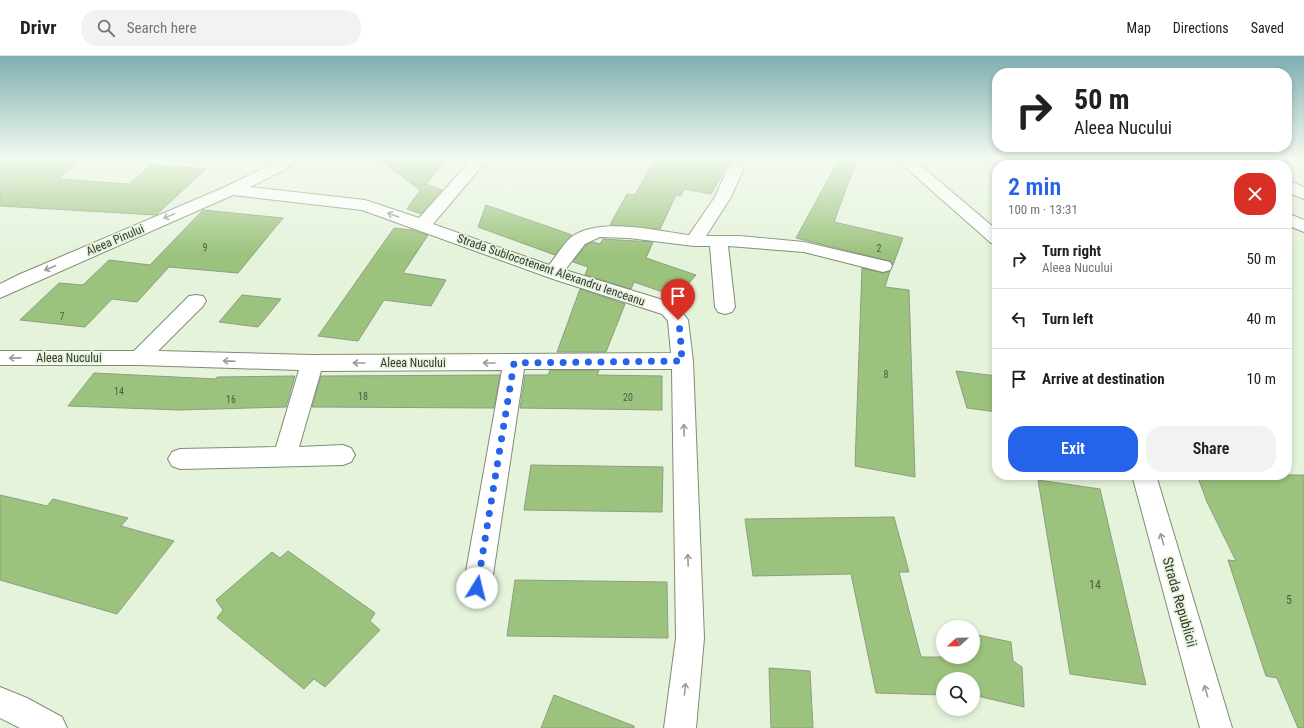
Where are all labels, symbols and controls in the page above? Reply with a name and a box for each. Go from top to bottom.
search box [81,10,361,46]
text: Drivr [20,16,57,39]
icon: search [95,17,117,39]
text: Search here [127,19,196,37]
text: Map [1127,20,1151,36]
text: Directions [1173,20,1229,36]
text: Saved [1251,20,1284,36]
text: 50 m [1074,83,1130,116]
icon: right [1008,84,1060,136]
text: Aleea Nucului [1074,117,1172,138]
text: 2 min [1008,173,1061,201]
button: close [1234,173,1276,215]
text: 100 m · 13:31 [1008,202,1078,217]
one-way arrow [388,211,400,219]
one-way arrow [164,213,176,221]
street label: Aleea Pinului [84,221,146,259]
street label: Strada Sublocotenent Alexandru Ienceanu [455,231,647,309]
house number: 9 [203,242,208,253]
text: Turn right [1042,242,1101,260]
house number: 2 [877,243,882,254]
icon: right [1008,248,1030,270]
text: 50 m [1246,250,1276,268]
text: Aleea Nucului [1042,260,1113,275]
one-way arrow [44,265,56,272]
pin [661,279,695,320]
icon: arrive [667,285,689,307]
icon: left [1008,308,1030,330]
text: Turn left [1042,310,1093,328]
text: 40 m [1246,310,1276,328]
house number: 7 [60,311,65,322]
street label: Aleea Nucului [36,351,102,365]
one-way arrow [9,354,22,362]
street label: Aleea Nucului [380,356,446,370]
one-way arrow [223,357,236,365]
one-way arrow [353,359,366,367]
one-way arrow [483,359,496,367]
icon: arrive [1008,368,1030,390]
house number: 8 [884,369,889,380]
text: Arrive at destination [1042,370,1165,388]
text: 10 m [1246,370,1276,388]
house number: 14 [114,386,124,397]
house number: 18 [358,391,368,402]
house number: 20 [623,392,633,403]
house number: 16 [226,394,236,405]
one-way arrow [680,424,688,437]
button: Exit [1008,426,1138,472]
button: Share [1146,426,1276,472]
one-way arrow [1158,532,1165,545]
one-way arrow [684,554,692,567]
street label: Strada Republicii [1160,555,1200,649]
position arrow [456,567,498,609]
house number: 14 [1089,578,1101,592]
house number: 5 [1286,593,1292,607]
north arrow [936,620,980,664]
map controls [936,620,980,716]
button: search [936,672,980,716]
one-way arrow [681,683,688,696]
one-way arrow [1202,684,1209,697]

